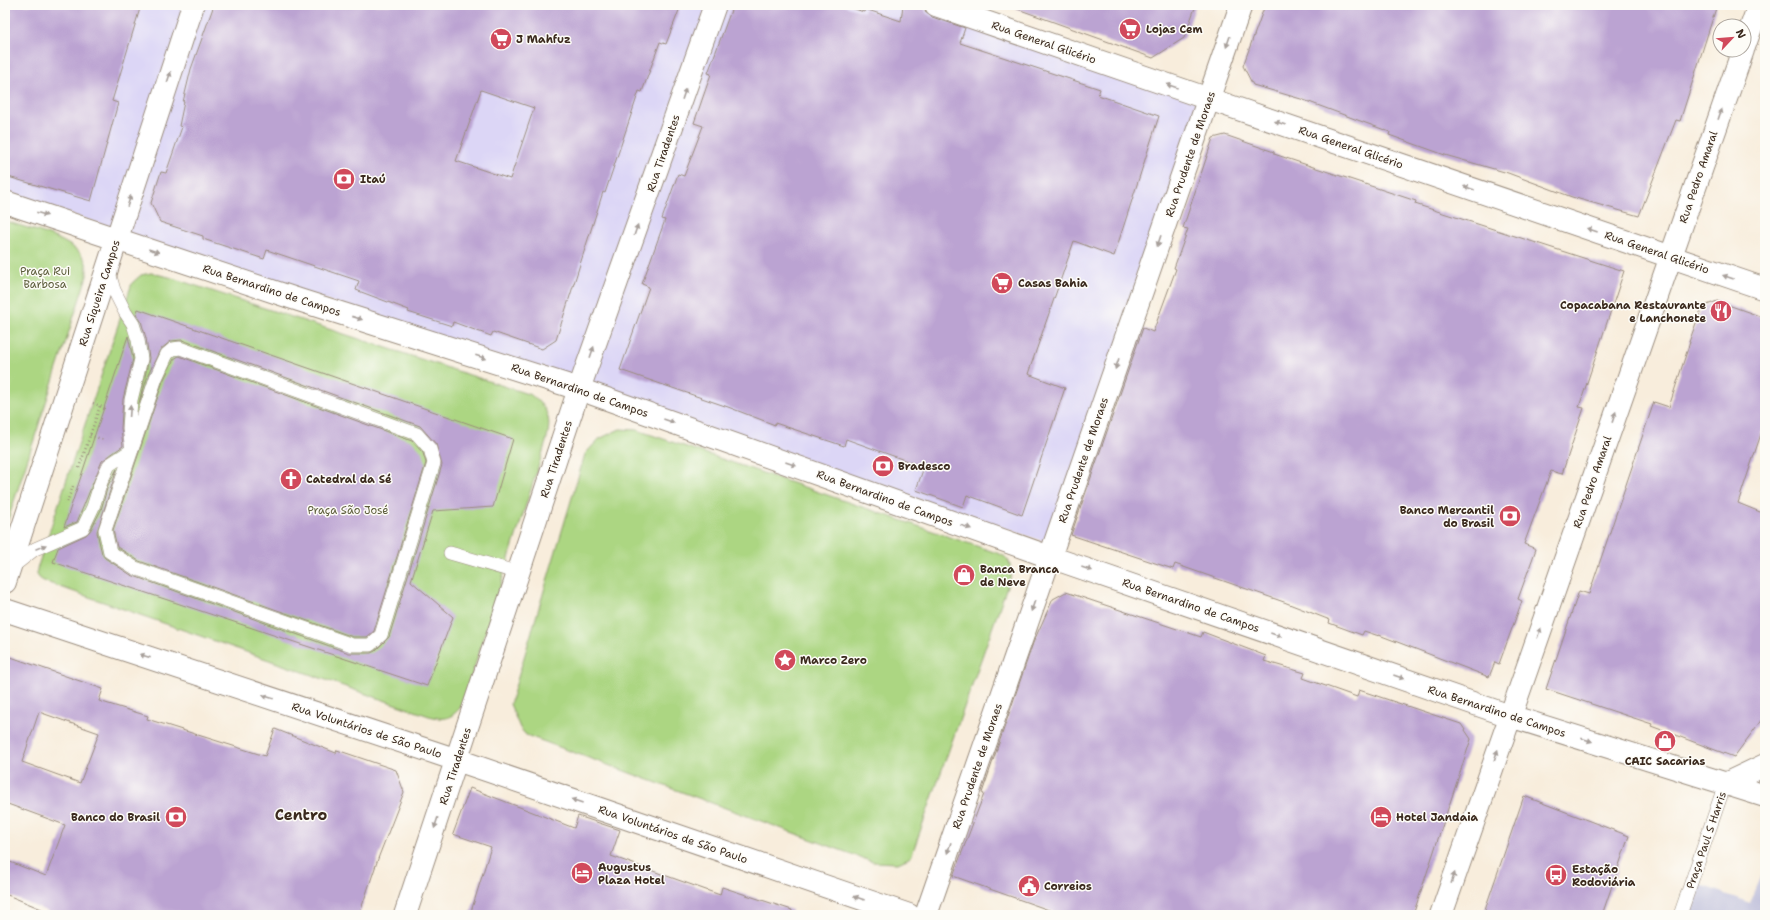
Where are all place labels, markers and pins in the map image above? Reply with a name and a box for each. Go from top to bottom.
supermarket icon: Lojas Cem [1117,16,1143,42]
place label: Lojas Cem [1146,22,1203,37]
supermarket icon: J Mahfuz [488,26,514,52]
place label: J Mahfuz [516,32,571,47]
bank icon: Itaú [331,166,357,192]
place label: Itaú [360,172,386,187]
supermarket icon: Casas Bahia [989,270,1015,296]
place label: Casas Bahia [1018,276,1088,291]
place label: Copacabana Restaurante e Lanchonete [1560,298,1706,326]
restaurant icon: Copacabana Restaurante e Lanchonete [1708,298,1734,324]
bank icon: Bradesco [870,453,896,479]
place label: Bradesco [898,459,950,474]
church icon: Catedral da Sé [278,466,304,492]
place label: Catedral da Sé [306,472,392,487]
place label: Banco Mercantil do Brasil [1400,503,1494,531]
bank icon: Banco Mercantil do Brasil [1497,503,1523,529]
shop icon: Banca Branca de Neve [951,562,977,588]
place label: Banca Branca de Neve [980,562,1059,590]
place icon: Marco Zero [772,647,798,673]
place label: Marco Zero [800,653,867,668]
shop icon: CAIC Sacarias [1652,728,1678,754]
place label: CAIC Sacarias [1625,754,1705,769]
bank icon: Banco do Brasil [163,804,189,830]
hotel icon: Hotel Jandaia [1368,804,1394,830]
place label: Banco do Brasil [71,810,160,825]
place label: Hotel Jandaia [1396,810,1479,825]
hotel icon: Augustus Plaza Hotel [569,860,595,886]
place label: Augustus Plaza Hotel [598,860,665,888]
bus stop icon: Estação Rodoviária [1543,862,1569,888]
place label: Estação Rodoviária [1572,862,1636,890]
public building icon: Correios [1016,873,1042,899]
place label: Correios [1044,879,1092,894]

